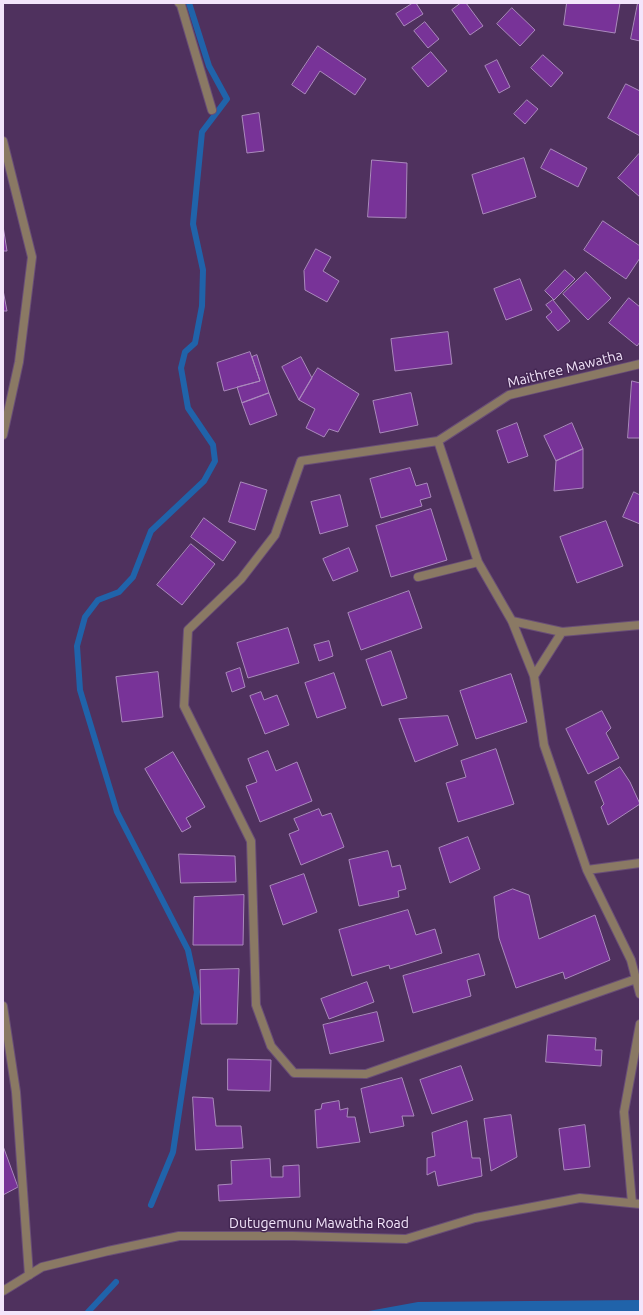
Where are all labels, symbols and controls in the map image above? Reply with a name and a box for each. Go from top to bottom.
street label: Maithree Mawatha [506,347,624,391]
street label: Dutugemunu Mawatha Road [229,1215,409,1231]

